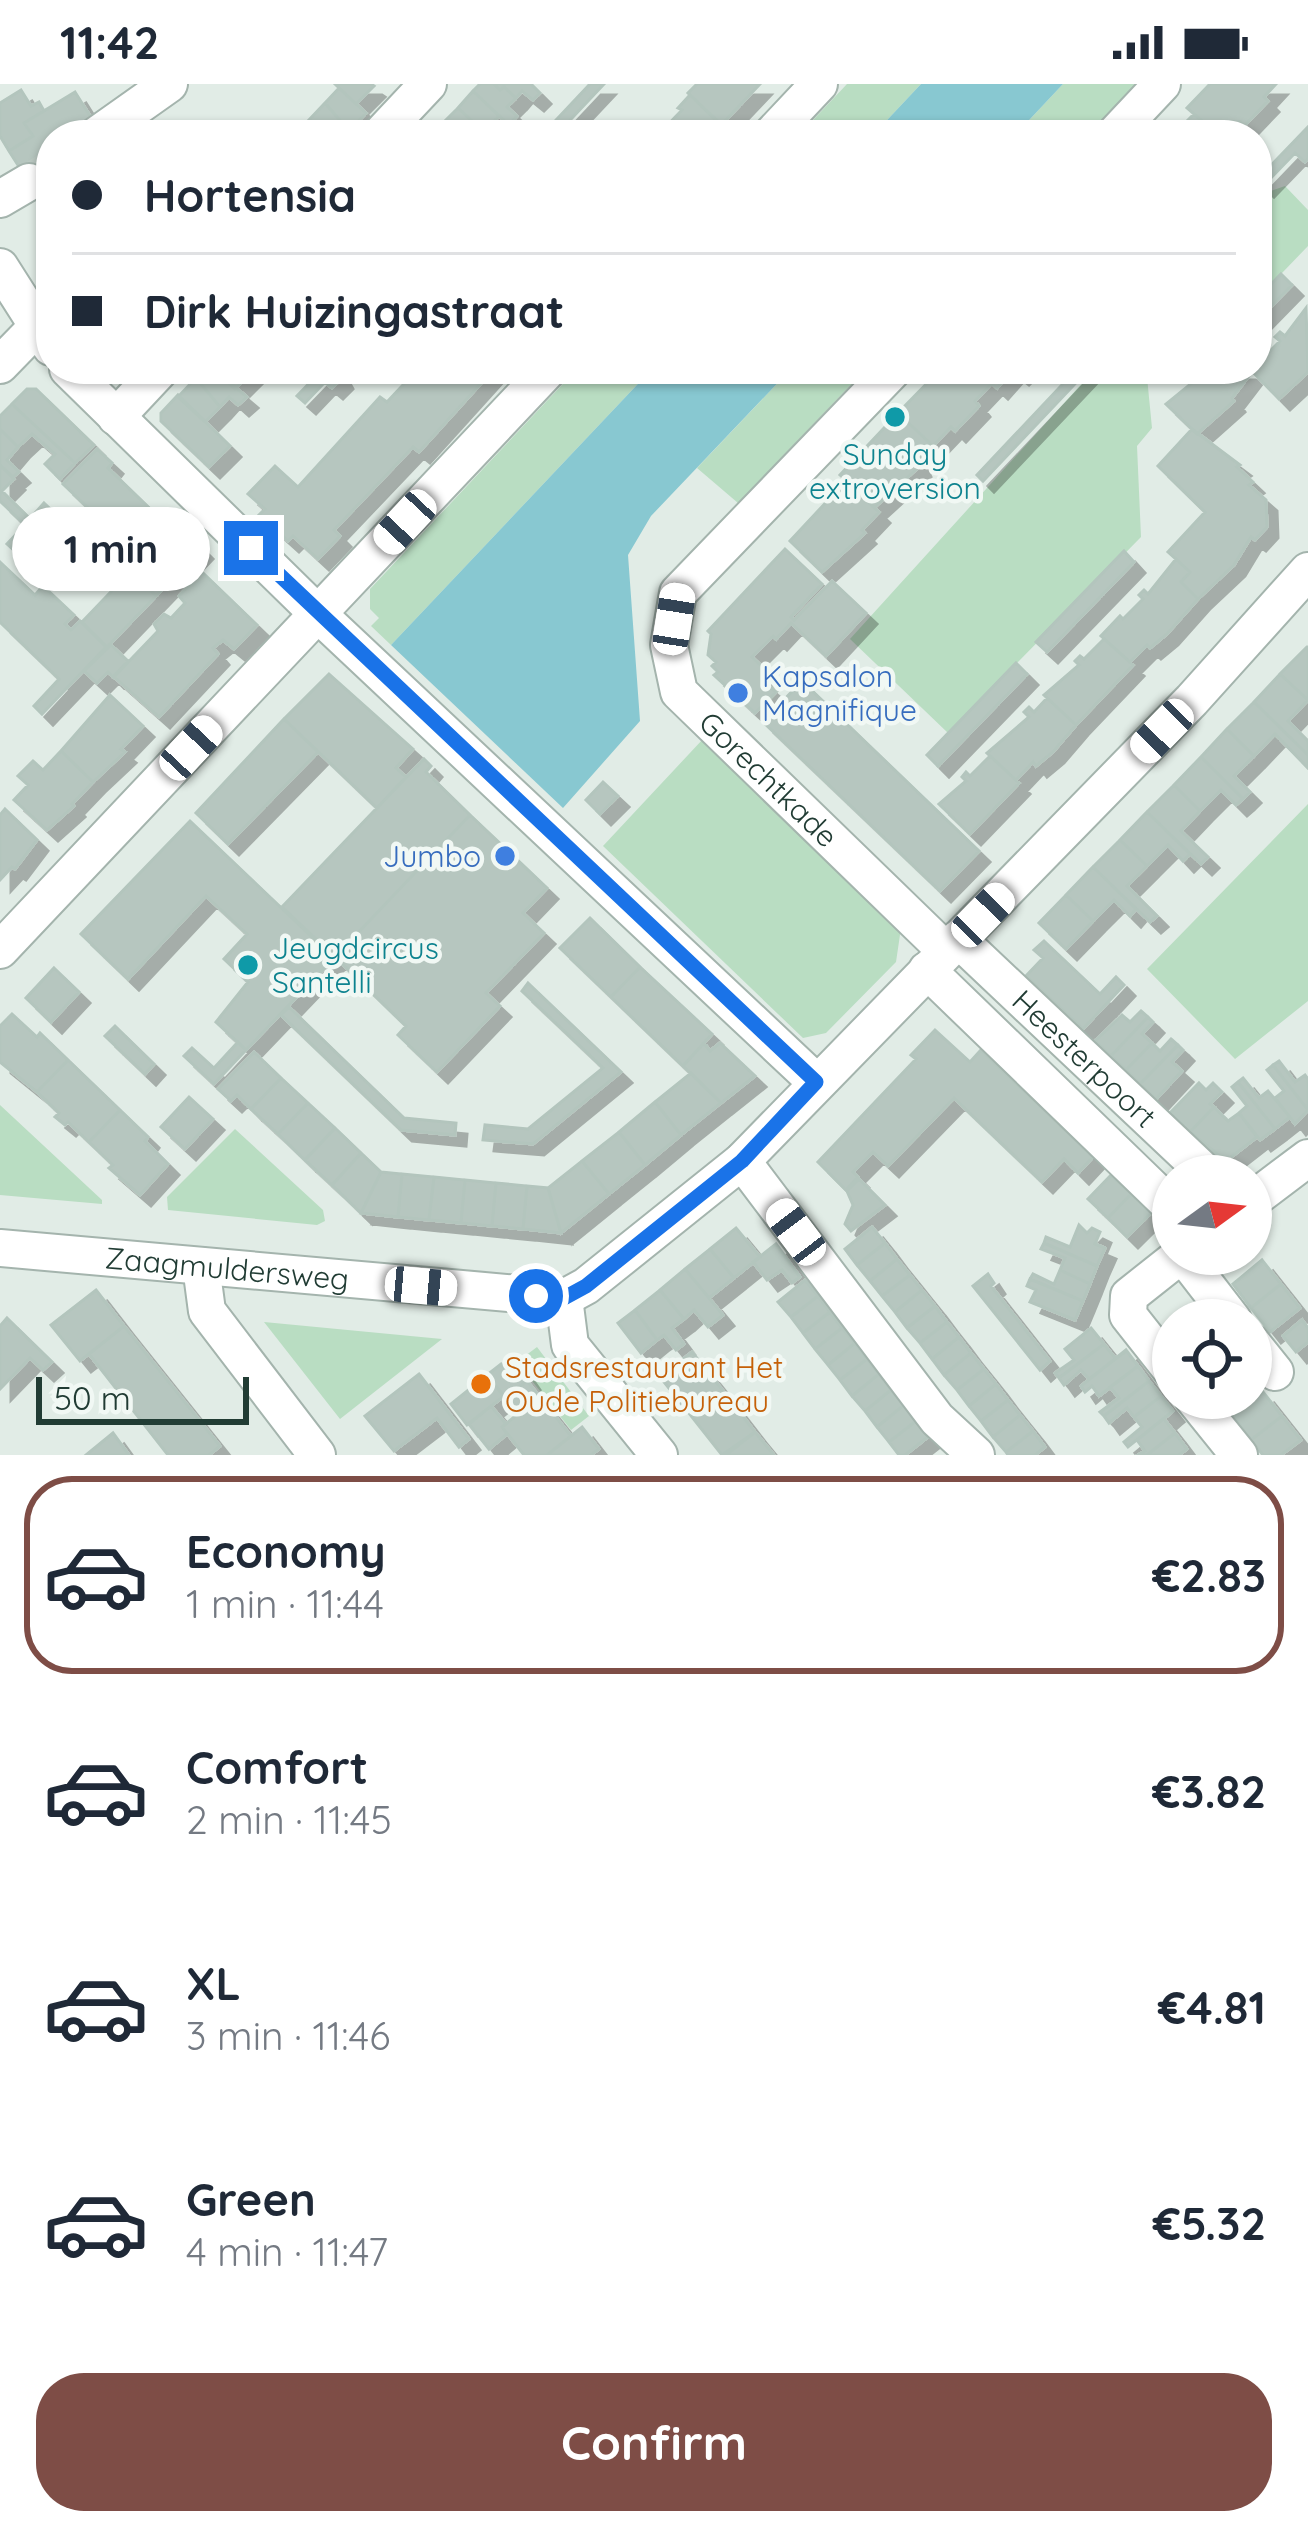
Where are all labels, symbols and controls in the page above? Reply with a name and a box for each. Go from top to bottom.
text: 11:42 [60,14,159,70]
text: Hortensia [144,167,356,223]
text: Dirk Huizingastraat [144,283,564,339]
marker: Sunday extroversion [882,404,908,430]
place label: Sunday extroversion [809,435,981,507]
car [367,483,443,561]
callout: 1 min [11,506,209,590]
route end [224,521,278,575]
text: 1 min [64,524,158,573]
car [651,581,697,657]
place label: Kapsalon Magnifique [762,657,917,729]
marker: Kapsalon Magnifique [725,680,751,706]
car [1124,693,1200,769]
street label: Gorechtkade [691,703,846,855]
car [153,709,229,787]
place label: Jumbo [383,837,481,875]
marker: Jumbo [492,843,518,869]
car [945,877,1021,953]
place label: Jeugdcircus Santelli [272,929,439,1001]
marker: Jeugdcircus Santelli [235,952,261,978]
street label: Heesterpoort [1004,981,1165,1136]
north arrow [1152,1155,1272,1275]
map controls [1152,1155,1272,1419]
car [760,1192,832,1272]
street label: Zaagmuldersweg [104,1238,351,1298]
car [384,1265,458,1307]
route start [509,1269,563,1323]
button: locate [1152,1299,1272,1419]
place label: Stadsrestaurant Het Oude Politiebureau [505,1348,783,1420]
scale bar [36,1371,249,1424]
marker: Stadsrestaurant Het Oude Politiebureau [468,1371,494,1397]
text: 50 m [54,1377,131,1418]
icon: car [42,1521,150,1629]
text: Economy [186,1523,386,1579]
text: €2.83 [1152,1547,1266,1603]
text: 1 min · 11:44 [186,1579,384,1628]
icon: car [42,1737,150,1845]
text: Comfort [186,1739,368,1795]
text: €3.82 [1152,1763,1266,1819]
text: 2 min · 11:45 [186,1795,392,1844]
icon: car [42,1953,150,2061]
text: XL [186,1955,241,2011]
text: €4.81 [1158,1979,1266,2035]
text: 3 min · 11:46 [186,2011,390,2060]
icon: car [42,2169,150,2277]
text: Green [186,2171,316,2227]
text: €5.32 [1153,2195,1266,2251]
text: 4 min · 11:47 [186,2227,388,2276]
button: Confirm [36,2373,1272,2511]

